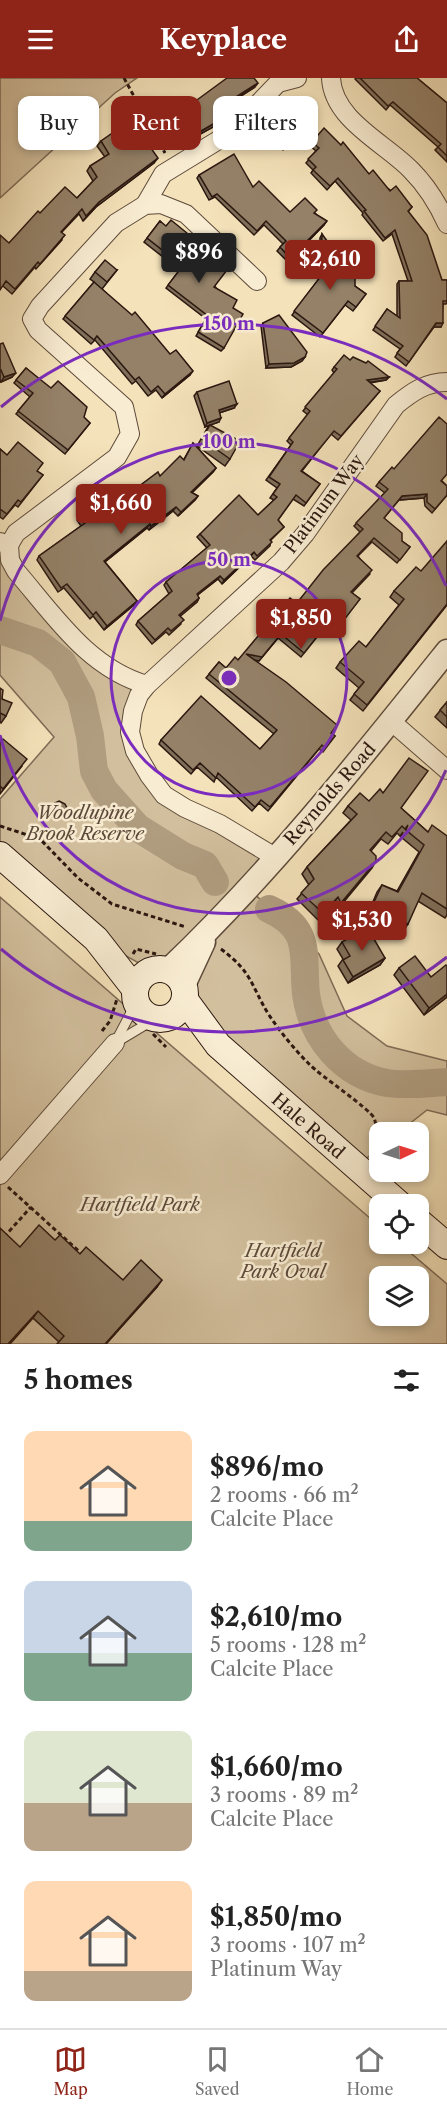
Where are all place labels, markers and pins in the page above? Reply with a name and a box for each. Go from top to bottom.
pin: $896 [163,233,235,284]
pin: $2,610 [281,240,379,291]
pin: $1,660 [72,484,170,535]
pin: $1,850 [252,599,350,650]
centre of rings [219,668,239,688]
pin: $1,530 [313,901,411,952]

